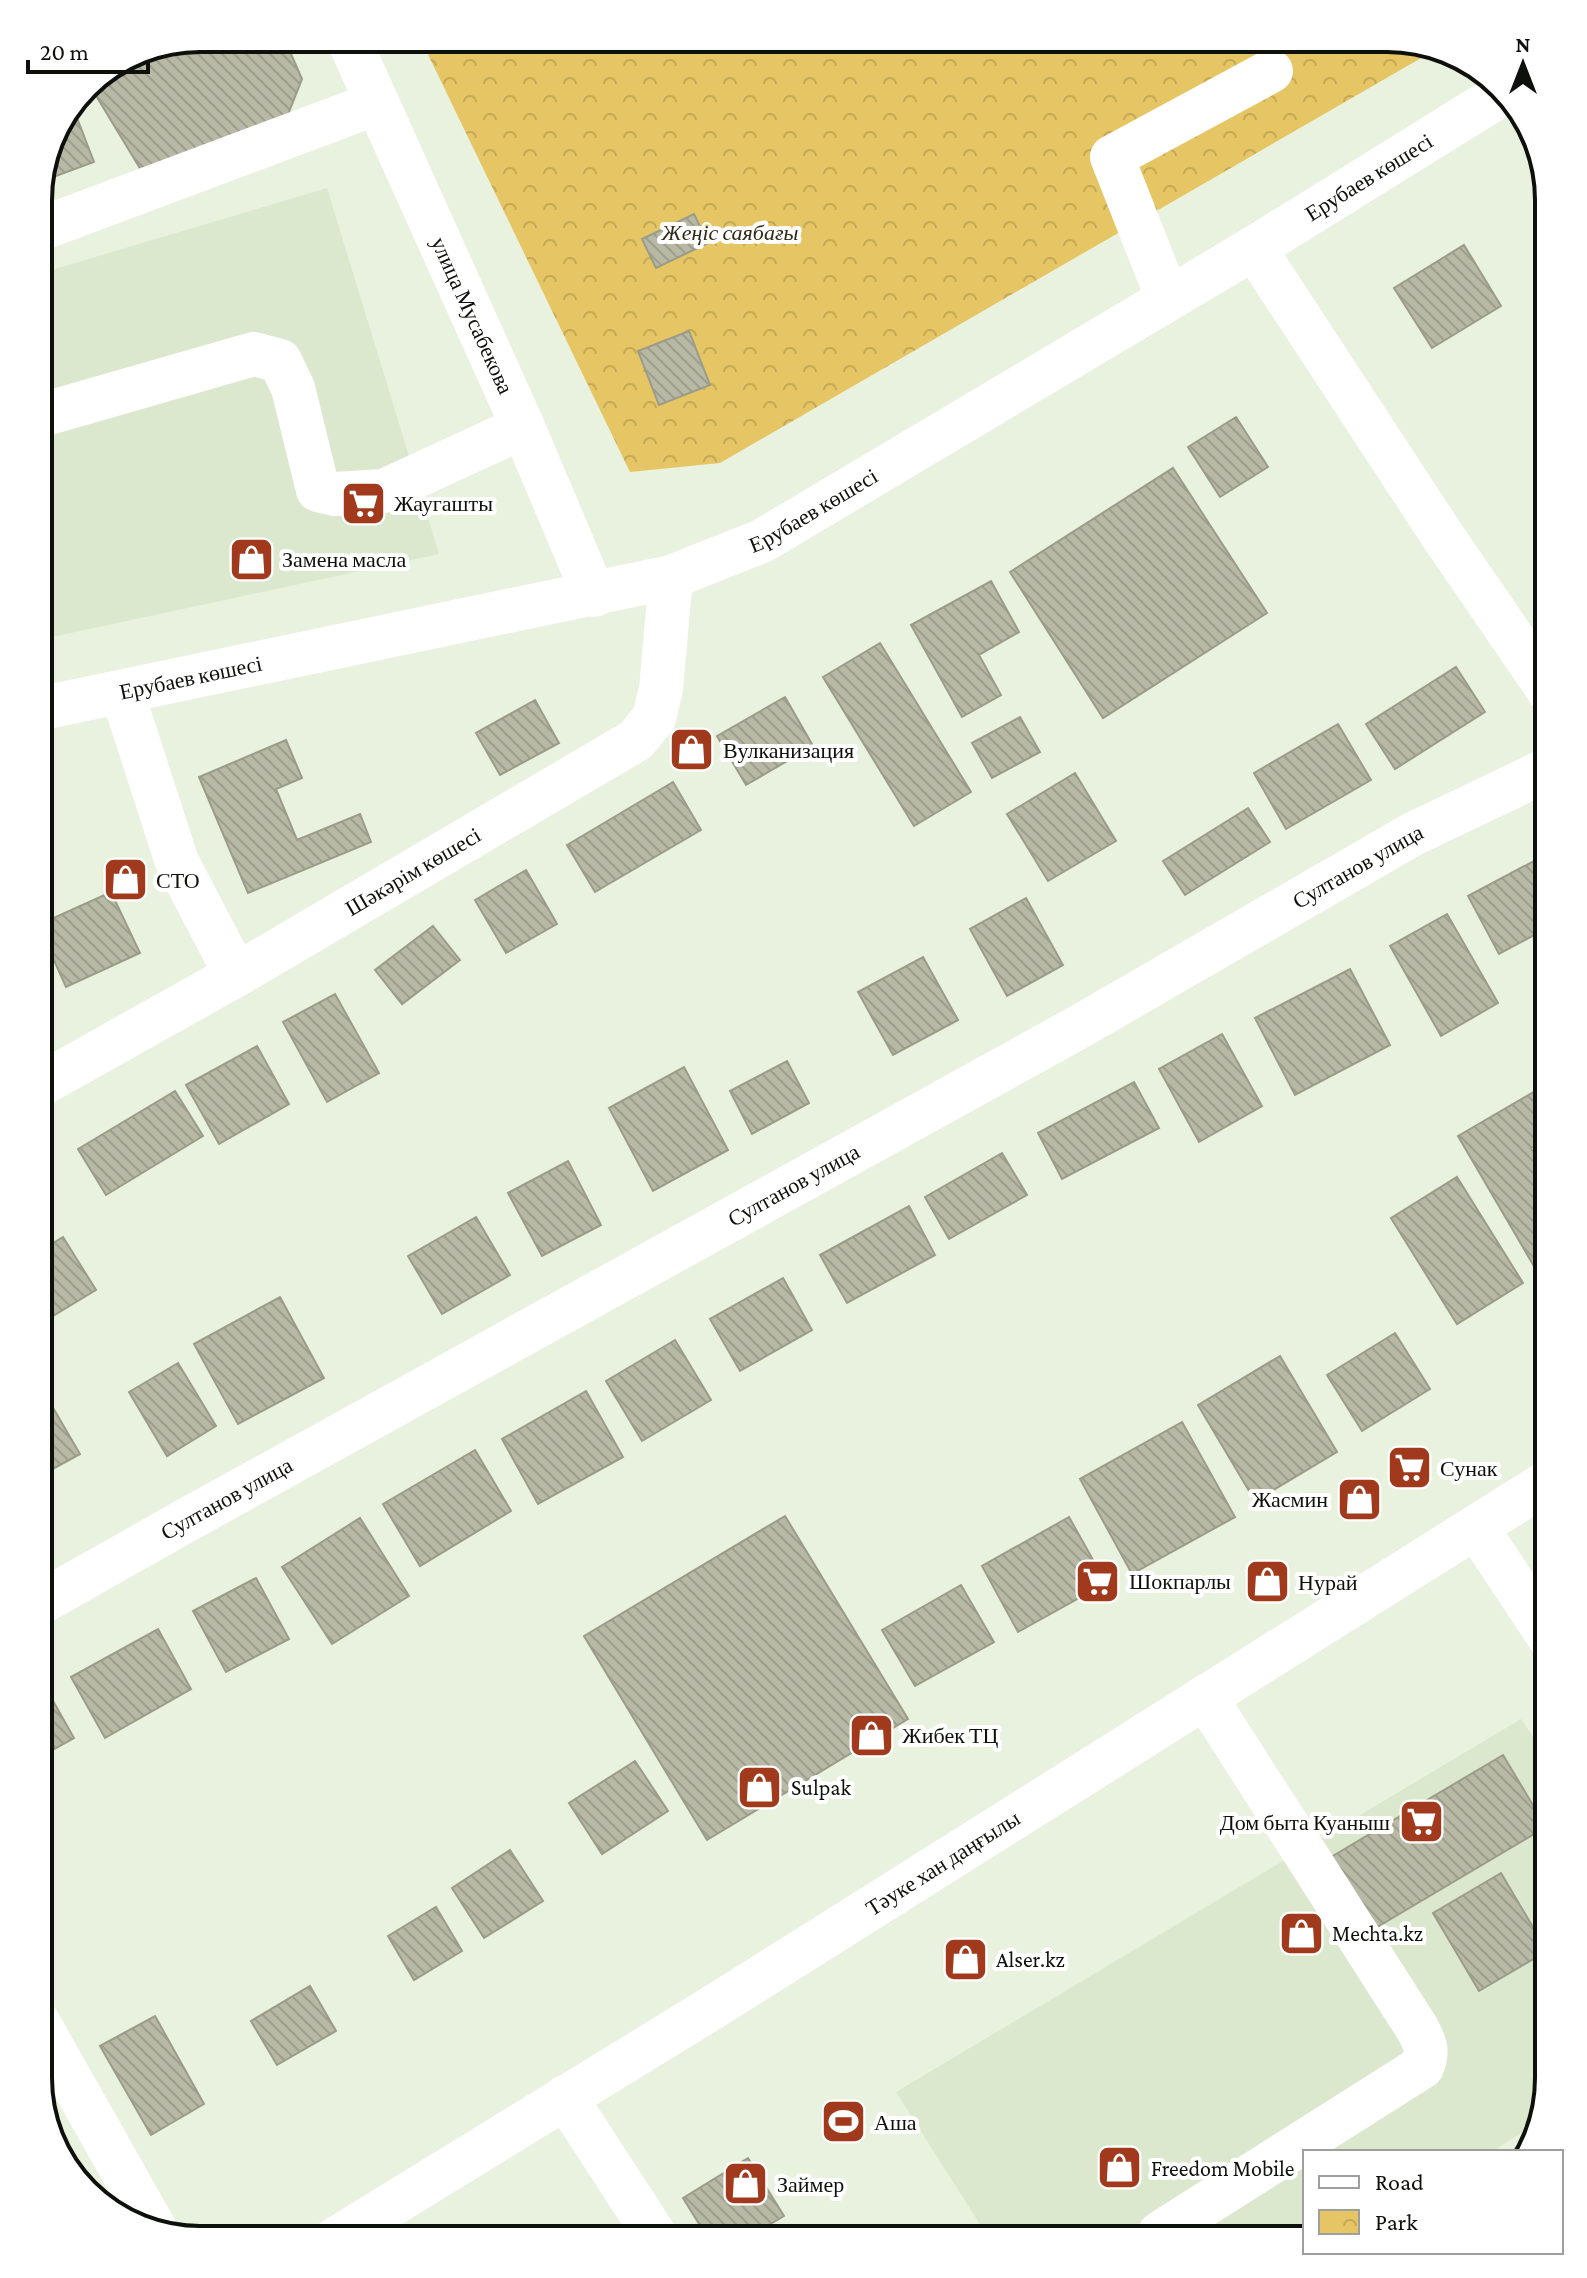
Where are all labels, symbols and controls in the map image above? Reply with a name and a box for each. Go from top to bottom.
scale bar [28,24,148,74]
north arrow [1483,24,1563,104]
text: N [1516,32,1531,57]
text: 20 m [40,38,89,65]
street label: Ерубаев көшесі [1301,128,1437,226]
park label: Жеңіс саябағы [661,220,798,245]
street label: улица Мусабекова [426,233,519,398]
street label: Ерубаев көшесі [746,463,882,558]
supermarket icon: Жаугашты [339,479,387,527]
place label: Жаугашты [394,491,493,516]
shop icon: Замена масла [227,535,275,583]
place label: Замена масла [282,547,406,572]
street label: Ерубаев көшесі [117,651,264,705]
shop icon: Вулканизация [668,726,716,774]
place label: Вулканизация [723,738,854,763]
street label: Султанов улица [1288,819,1427,914]
street label: Шәкәрім көшесі [341,822,485,921]
shop icon: СТО [101,856,149,904]
place label: СТО [156,868,200,893]
street label: Султанов улица [724,1139,864,1232]
supermarket icon: Сунак [1385,1444,1433,1492]
street label: Султанов улица [156,1452,297,1545]
place label: Сунак [1440,1456,1498,1481]
shop icon: Жасмин [1335,1475,1383,1523]
place label: Жасмин [1252,1487,1328,1512]
supermarket icon: Шокпарлы [1074,1557,1122,1605]
shop icon: Нурай [1243,1558,1291,1606]
place label: Шокпарлы [1129,1569,1231,1594]
place label: Нурай [1298,1570,1358,1595]
shop icon: Жибек ТЦ [847,1711,895,1759]
place label: Жибек ТЦ [902,1723,998,1748]
shop icon: Sulpak [736,1763,784,1811]
place label: Sulpak [791,1775,851,1800]
supermarket icon: Дом быта Куаныш [1397,1798,1445,1846]
street label: Тәуке хан даңғылы [861,1805,1025,1921]
place label: Дом быта Куаныш [1220,1810,1390,1835]
shop icon: Mechta.kz [1277,1909,1325,1957]
place label: Mechta.kz [1332,1921,1423,1946]
shop icon: Alser.kz [941,1935,989,1983]
place label: Alser.kz [996,1947,1065,1972]
sports icon: Аша [819,2098,867,2146]
place label: Аша [874,2110,917,2135]
shop icon: Freedom Mobile [1096,2144,1144,2192]
legend [1303,2150,1563,2254]
place label: Freedom Mobile [1151,2156,1294,2181]
shop icon: Займер [722,2160,770,2208]
text: Road [1375,2168,1424,2195]
place label: Займер [777,2172,844,2197]
text: Park [1375,2208,1418,2235]

